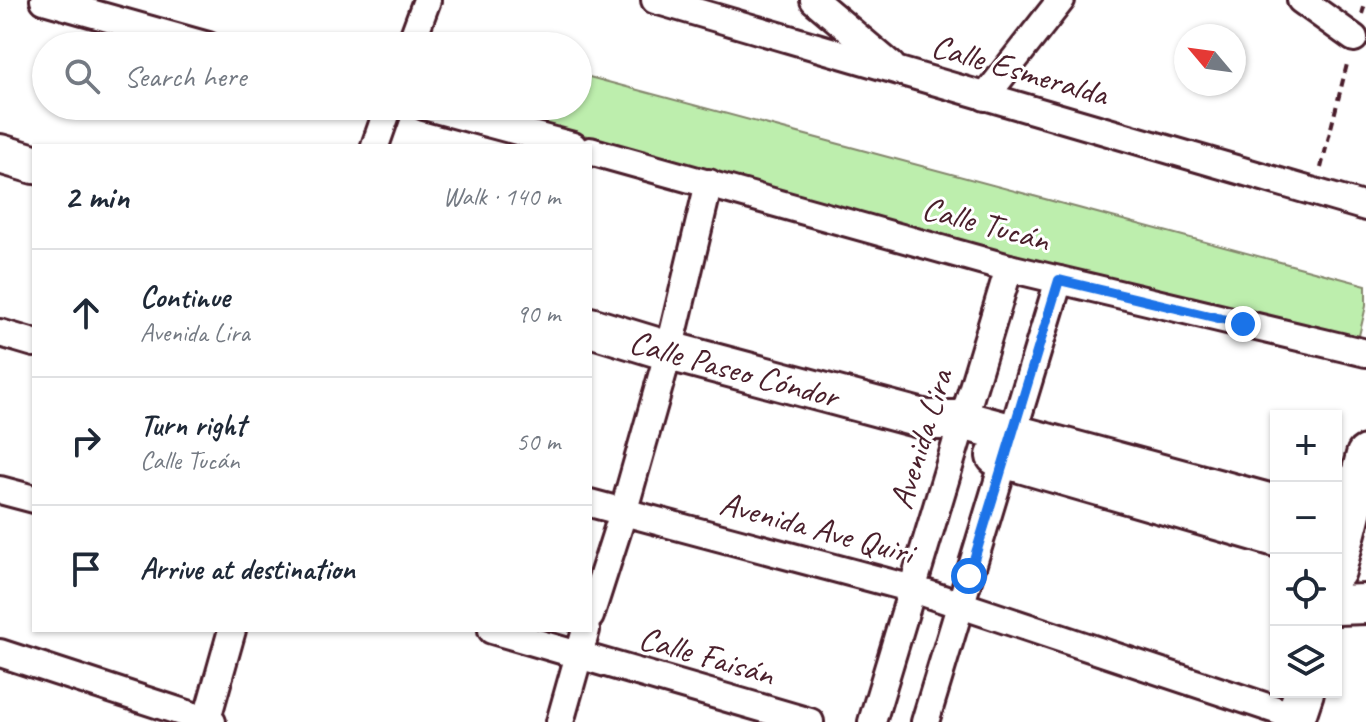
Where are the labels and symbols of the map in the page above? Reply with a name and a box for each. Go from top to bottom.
street label: Calle Esmeralda [927,24,1115,116]
north arrow [1174,24,1246,96]
street label: Calle Tucán [918,186,1056,262]
route end [1225,306,1261,342]
street label: Calle Paseo Cóndor [625,319,846,418]
street label: Avenida Lira [879,362,963,514]
street label: Avenida Ave Quiri [715,481,922,575]
route start [951,558,987,594]
street label: Calle Faisán [634,616,781,696]

